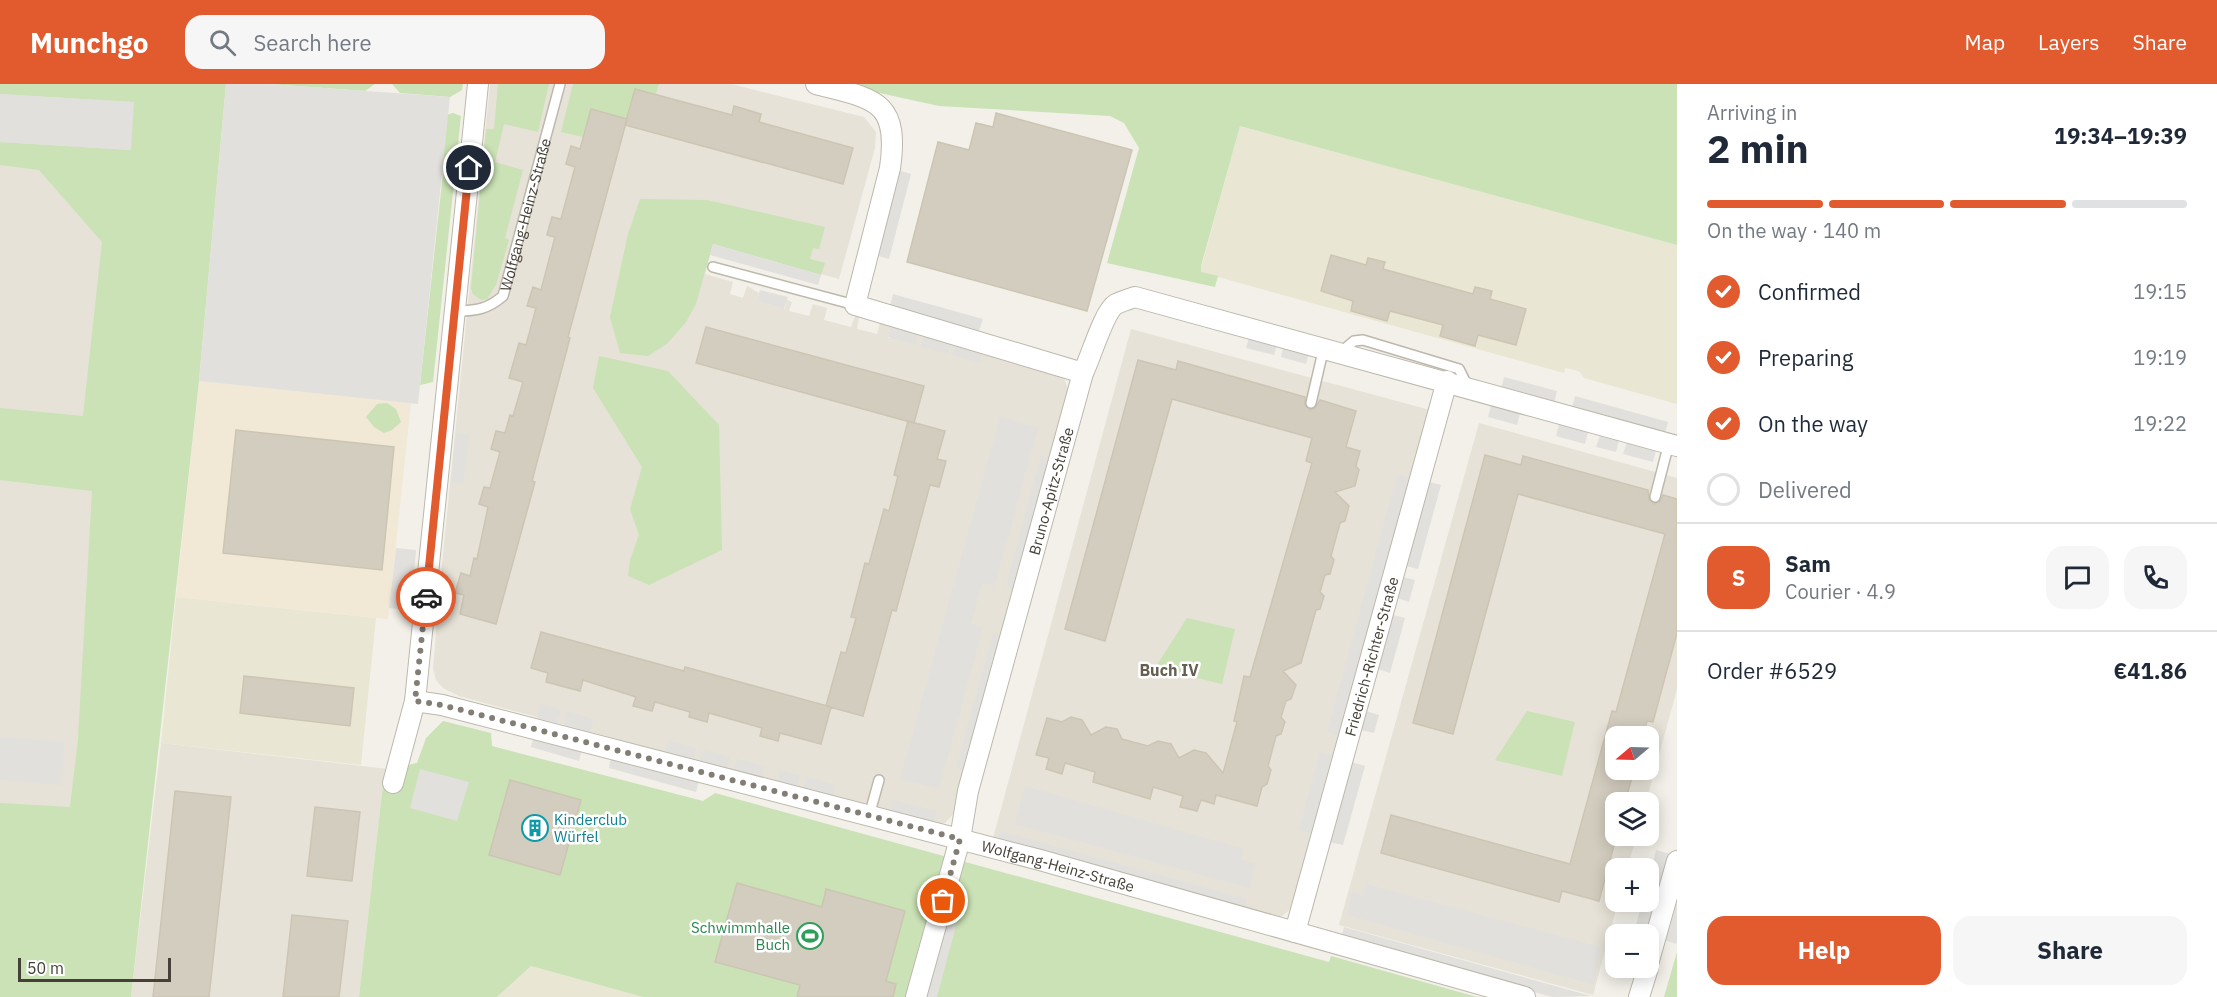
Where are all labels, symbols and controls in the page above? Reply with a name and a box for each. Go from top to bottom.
search box [185,15,605,69]
text: Munchgo [30,24,149,61]
icon: search [206,26,239,59]
text: Search here [254,28,372,57]
text: Map [1965,28,2005,56]
text: Layers [2038,28,2100,56]
text: Share [2133,28,2187,56]
text: Arriving in [1707,99,1797,126]
text: 19:34–19:39 [2054,121,2187,150]
text: 2 min [1707,123,1809,174]
street label: Wolfgang-Heinz-Straße [495,136,555,293]
pin [443,142,494,193]
icon: home [452,151,485,184]
text: On the way · 140 m [1707,217,1881,244]
icon: check [1707,275,1740,308]
text: Confirmed [1758,277,1861,306]
text: 19:15 [2133,278,2187,305]
icon: check [1707,341,1740,374]
text: Preparing [1758,343,1853,372]
text: 19:19 [2133,344,2187,371]
icon: check [1707,407,1740,440]
text: On the way [1758,409,1868,438]
text: 19:22 [2133,410,2187,437]
street label: Bruno-Apitz-Straße [1024,425,1077,557]
text: Delivered [1758,475,1852,504]
button: chat [2046,546,2109,609]
button: phone [2124,546,2187,609]
text: Sam [1785,549,1831,578]
text: S [1732,563,1745,592]
courier [396,567,456,627]
street label: Friedrich-Richter-Straße [1340,574,1402,738]
text: Courier · 4.9 [1785,578,1896,605]
icon: car [410,581,443,614]
text: Order #6529 [1707,656,1837,685]
text: €41.86 [2114,656,2187,685]
district label: Buch IV [1139,660,1199,680]
north arrow [1605,726,1659,780]
map controls [1605,726,1659,978]
button: layers [1605,792,1659,846]
place label: Kinderclub Würfel [554,810,627,846]
building icon: Kinderclub Würfel [520,813,550,843]
street label: Wolfgang-Heinz-Straße [980,836,1137,896]
button: + [1605,858,1659,912]
pin [917,875,968,926]
icon: bag [926,884,959,917]
button: Help [1707,916,1941,985]
button: Share [1953,916,2187,985]
place label: Schwimmhalle Buch [691,918,790,954]
sports icon: Schwimmhalle Buch [795,921,825,951]
button: − [1605,924,1659,978]
scale bar [18,955,171,982]
text: 50 m [27,958,64,978]

